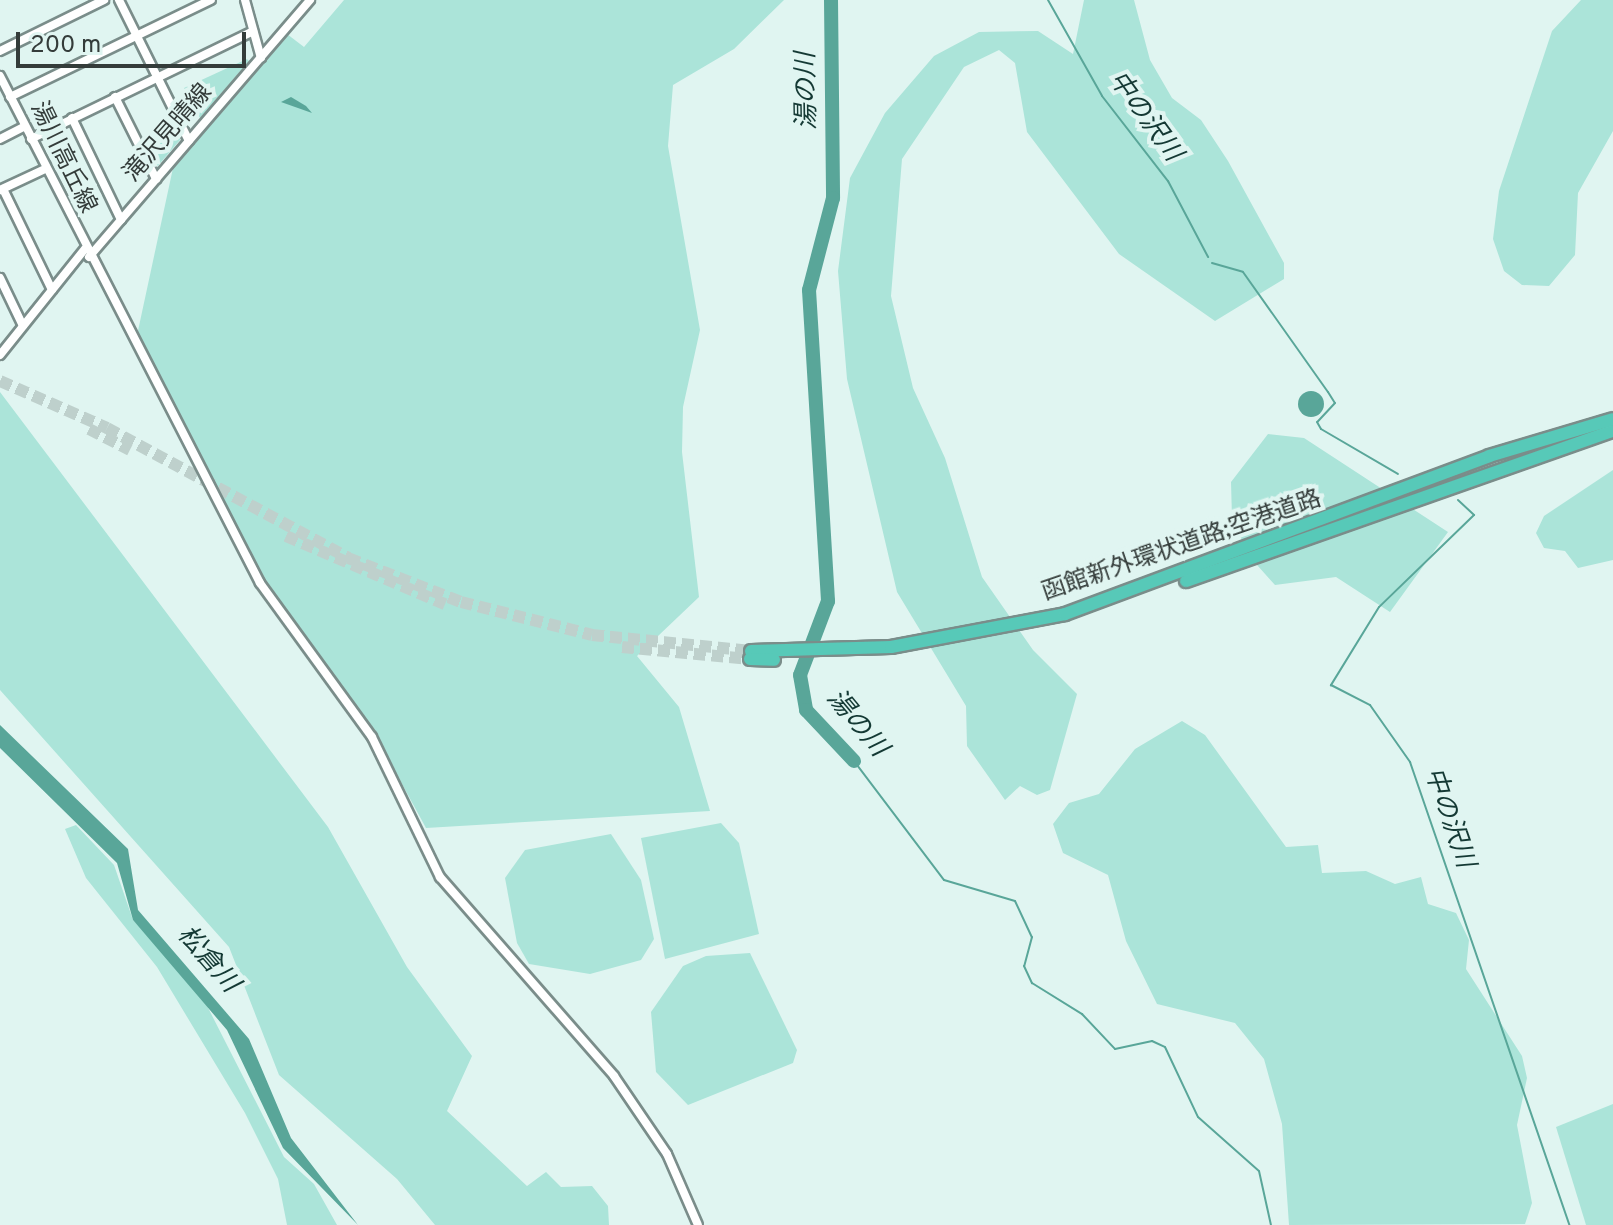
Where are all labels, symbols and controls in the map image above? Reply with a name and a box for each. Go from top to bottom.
scale bar [20,16,250,66]
text: 200 m [30,31,101,61]
water label: 湯の川 [792,52,824,130]
water label: 中の沢川 [1101,66,1187,168]
street label: 滝沢見晴線 [119,79,219,189]
street label: 湯川高丘線 [23,98,101,218]
street label: 函館新外環状道路;空港道路 [1039,486,1325,608]
water label: 湯の川 [819,684,893,764]
water label: 中の沢川 [1416,764,1480,872]
water label: 松倉川 [170,920,244,1000]

